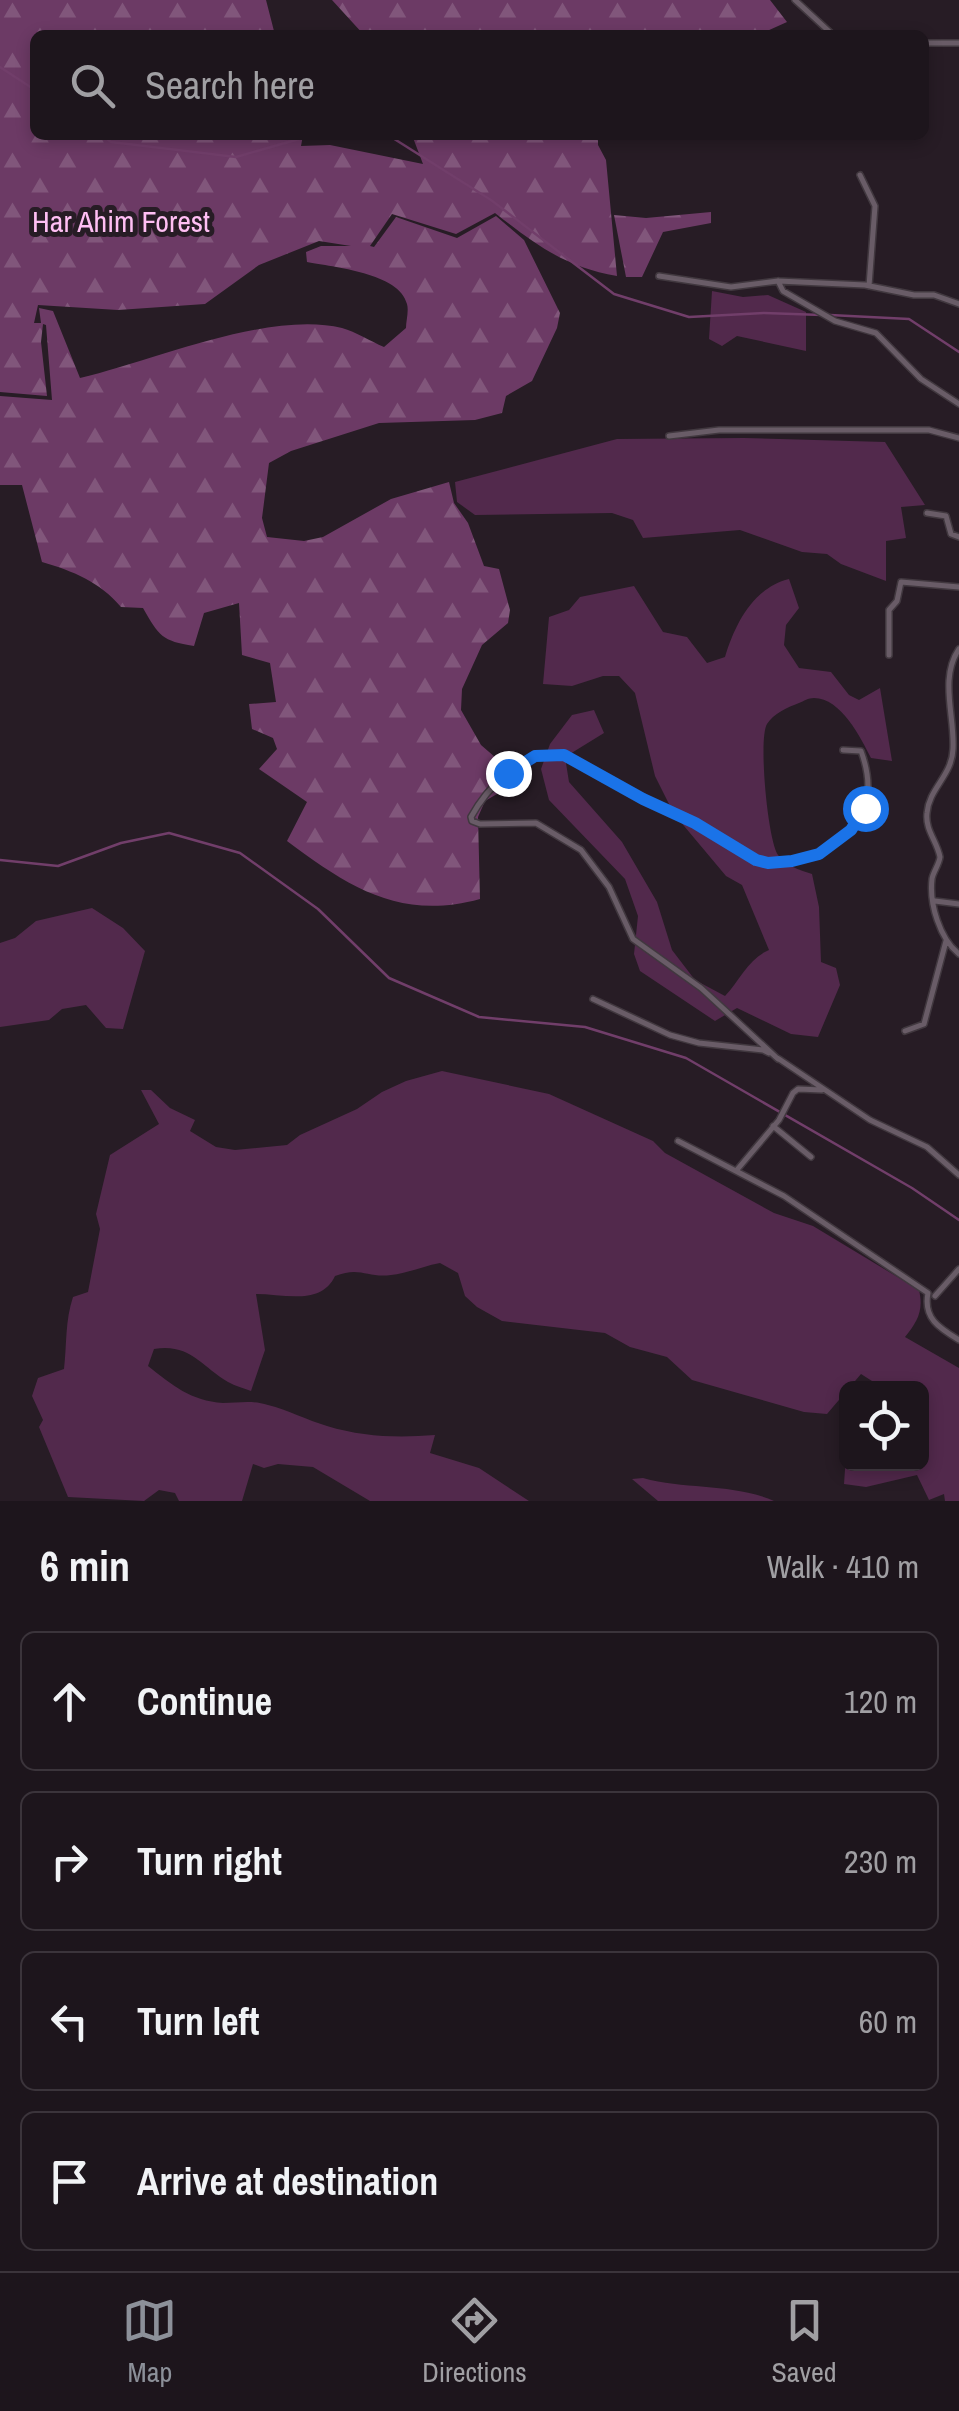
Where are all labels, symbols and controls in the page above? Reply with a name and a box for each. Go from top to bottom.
search box [30,30,929,140]
icon: search [65,58,120,113]
text: Search here [145,60,315,111]
park label: Har Ahim Forest [32,201,210,241]
route end [486,751,532,797]
route start [843,786,889,832]
map controls [839,1381,929,1471]
button: locate [839,1381,929,1471]
text: 6 min [40,1538,130,1594]
text: Walk · 410 m [767,1545,919,1588]
icon: ahead [42,1674,97,1729]
text: Continue [137,1676,272,1727]
text: 120 m [844,1680,917,1723]
icon: right [42,1834,97,1889]
text: Turn right [137,1836,282,1887]
text: 230 m [844,1840,917,1883]
icon: left [42,1994,97,2049]
text: Turn left [137,1996,259,2047]
text: 60 m [859,2000,917,2043]
icon: arrive [42,2154,97,2209]
text: Arrive at destination [137,2156,438,2207]
tab: Map [122,2293,177,2391]
tab: Directions [422,2293,527,2391]
tab: Saved [772,2293,837,2391]

